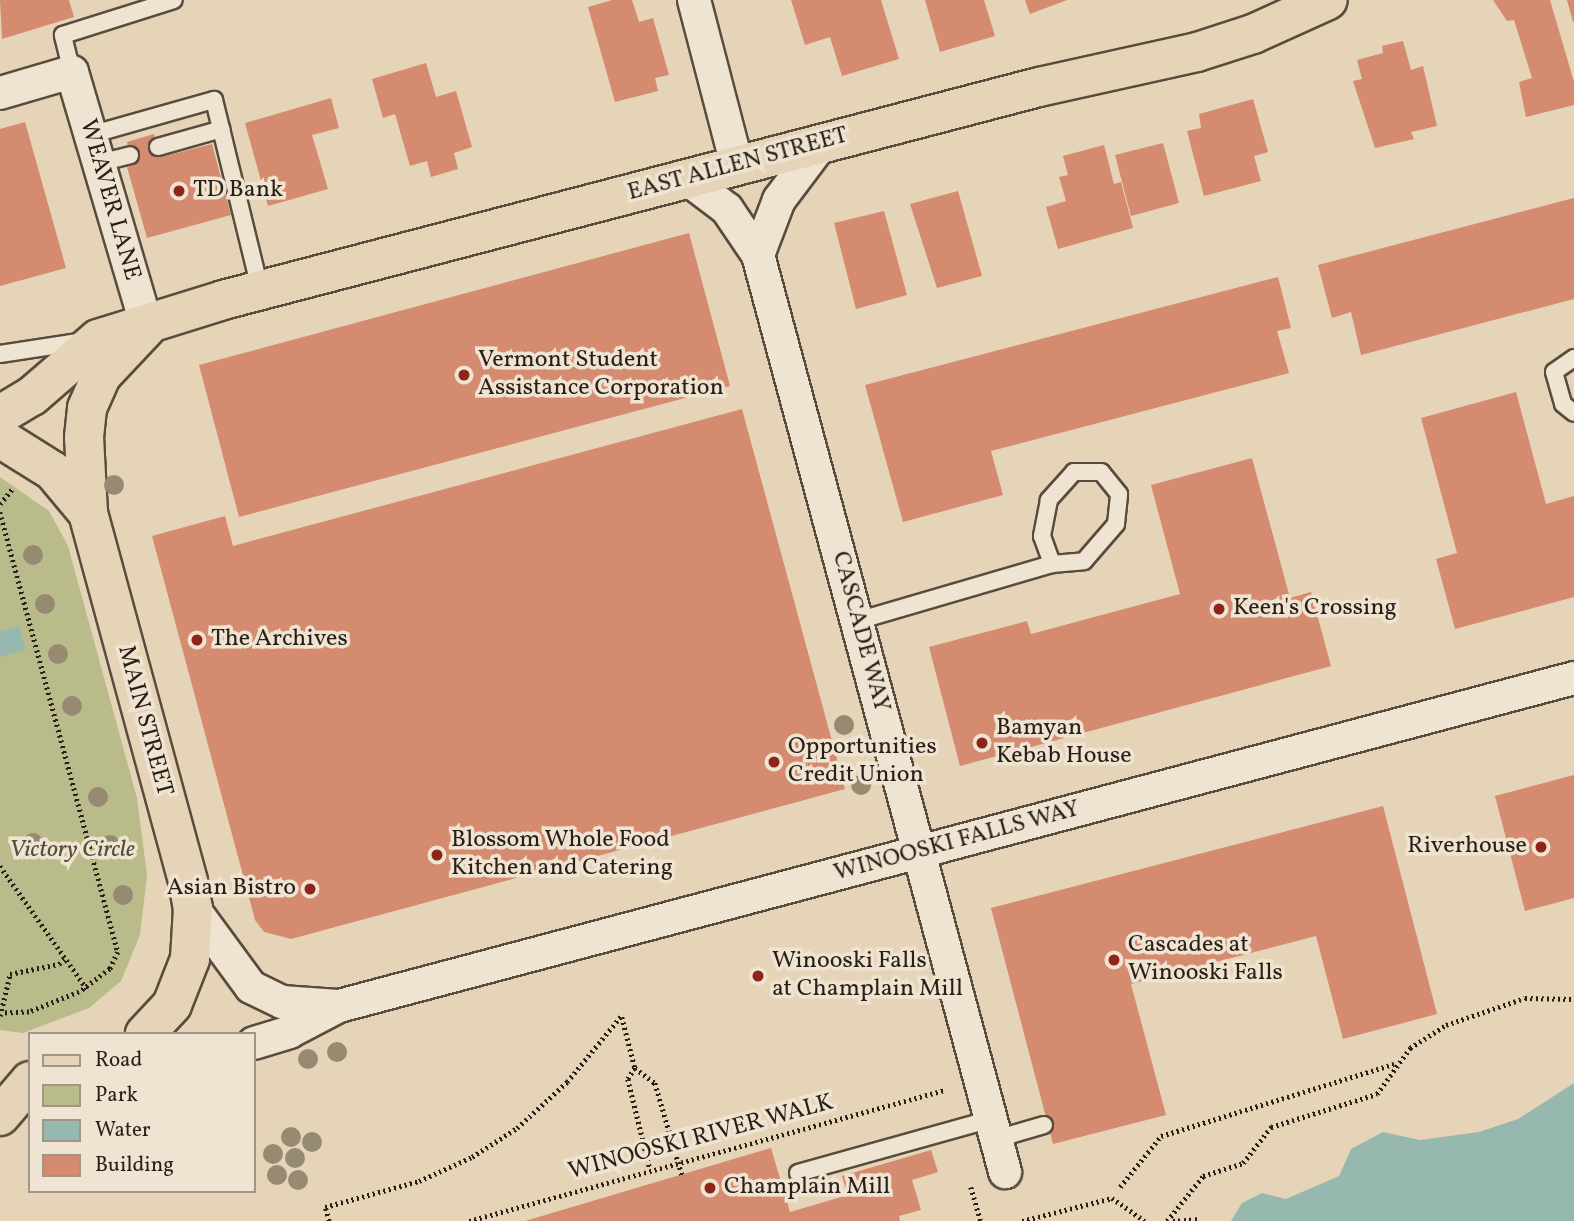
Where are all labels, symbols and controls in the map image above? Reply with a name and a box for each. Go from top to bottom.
street label: WEAVER LANE [72,116,146,284]
street label: EAST ALLEN STREET [624,122,852,208]
place label: TD Bank [193,177,283,205]
marker: TD Bank [171,183,187,199]
place label: Vermont Student Assistance Corporation [478,347,724,403]
marker: Vermont Student Assistance Corporation [456,367,472,383]
street label: CASCADE WAY [825,548,895,716]
place label: Keen's Crossing [1233,595,1397,623]
marker: Keen's Crossing [1211,601,1227,617]
place label: The Archives [211,626,348,654]
marker: The Archives [189,632,205,648]
street label: MAIN STREET [110,642,178,800]
place label: Bamyan Kebab House [996,715,1132,771]
place label: Opportunities Credit Union [788,734,937,790]
marker: Bamyan Kebab House [974,735,990,751]
marker: Opportunities Credit Union [766,754,782,770]
street label: WINOOSKI FALLS WAY [831,795,1083,889]
place label: Blossom Whole Food Kitchen and Catering [451,827,673,883]
place label: Riverhouse [1407,833,1527,861]
park label: Victory Circle [9,837,135,865]
marker: Riverhouse [1533,839,1549,855]
marker: Blossom Whole Food Kitchen and Catering [429,847,445,863]
place label: Asian Bistro [167,875,296,903]
marker: Asian Bistro [302,881,318,897]
place label: Cascades at Winooski Falls [1128,932,1283,988]
place label: Winooski Falls at Champlain Mill [772,948,963,1004]
marker: Cascades at Winooski Falls [1106,952,1122,968]
marker: Winooski Falls at Champlain Mill [750,968,766,984]
legend [28,1032,256,1193]
text: Road [95,1046,142,1075]
text: Park [95,1081,138,1110]
street label: WINOOSKI RIVER WALK [565,1089,837,1187]
text: Water [95,1116,151,1145]
text: Building [95,1151,174,1180]
place label: Champlain Mill [724,1174,890,1202]
marker: Champlain Mill [702,1180,718,1196]

